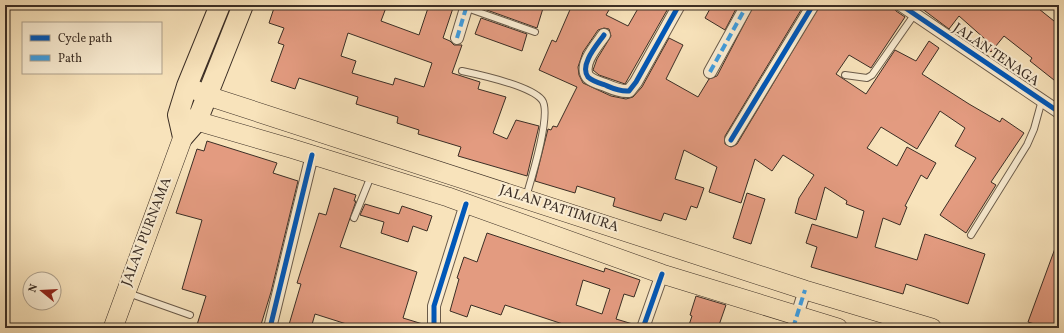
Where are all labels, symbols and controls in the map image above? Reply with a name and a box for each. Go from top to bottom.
street label: JALAN TENAGA [949,19,1043,91]
legend [22,22,162,74]
text: Cycle path [58,31,113,47]
text: Path [58,51,82,67]
street label: JALAN PURNAMA [117,175,177,289]
street label: JALAN PATTIMURA [497,181,621,237]
north arrow [22,271,62,311]
text: N [26,282,42,294]

